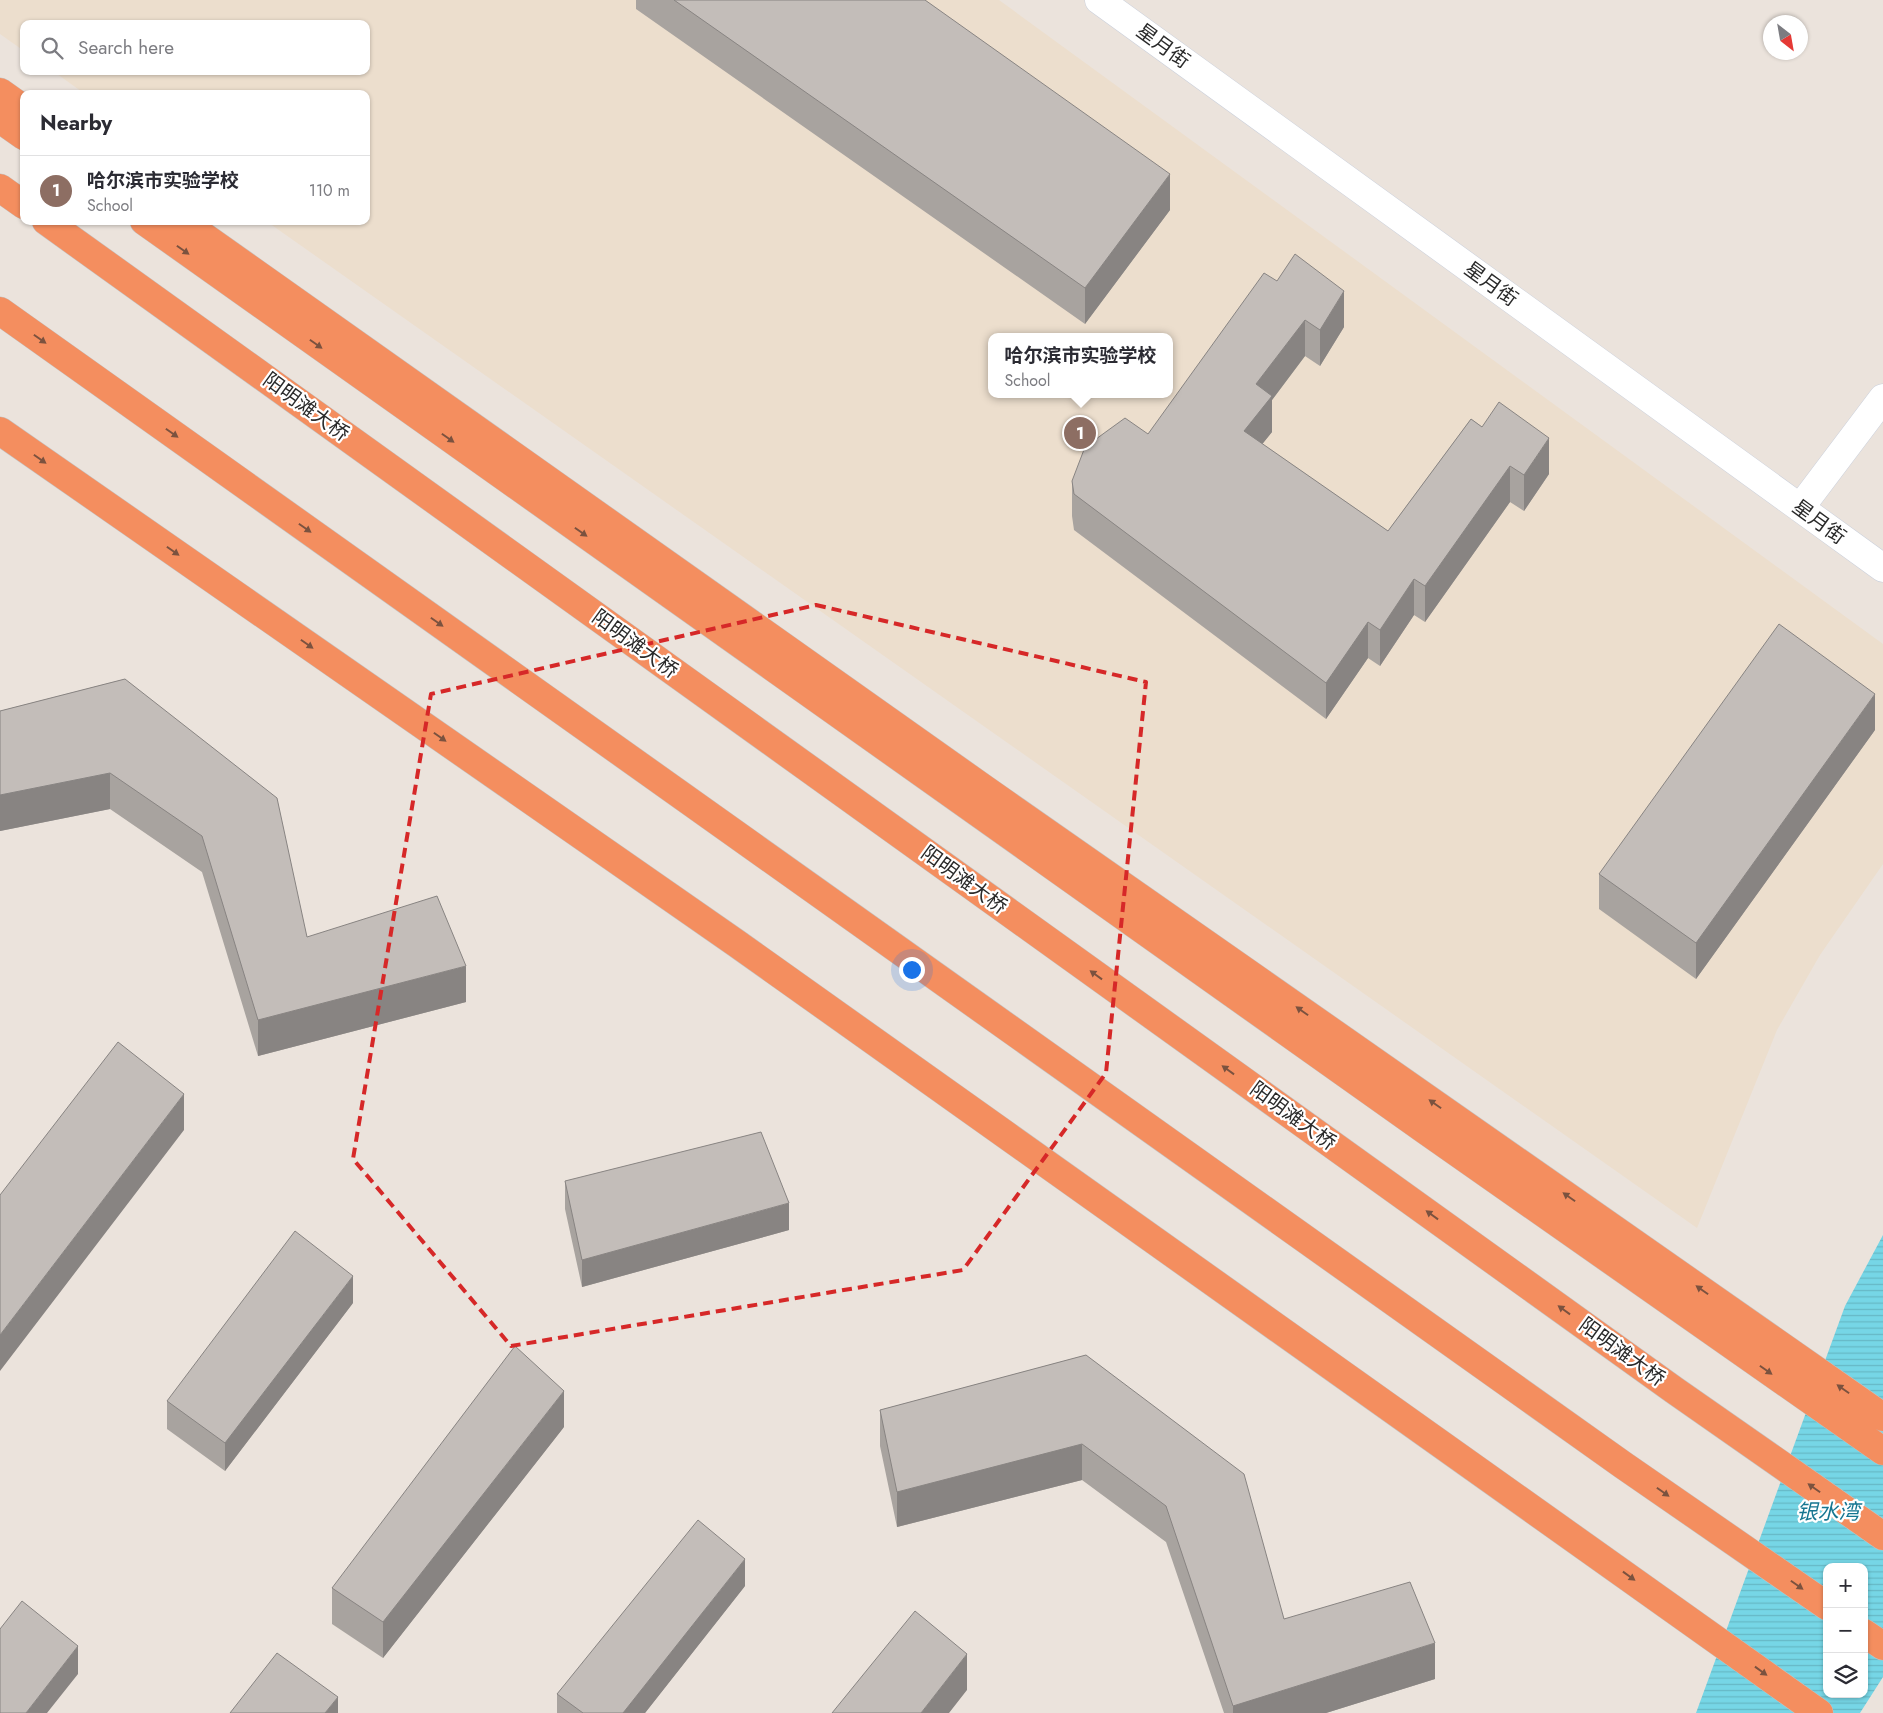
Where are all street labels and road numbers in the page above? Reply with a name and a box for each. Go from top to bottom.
street label: 星月街 [1130,17,1196,75]
street label: 星月街 [1458,255,1524,313]
street label: 阳明滩大桥 [257,366,355,448]
street label: 星月街 [1786,493,1852,551]
street label: 阳明滩大桥 [586,603,684,685]
street label: 阳明滩大桥 [915,839,1013,921]
street label: 阳明滩大桥 [1244,1075,1342,1157]
street label: 阳明滩大桥 [1573,1311,1671,1393]

